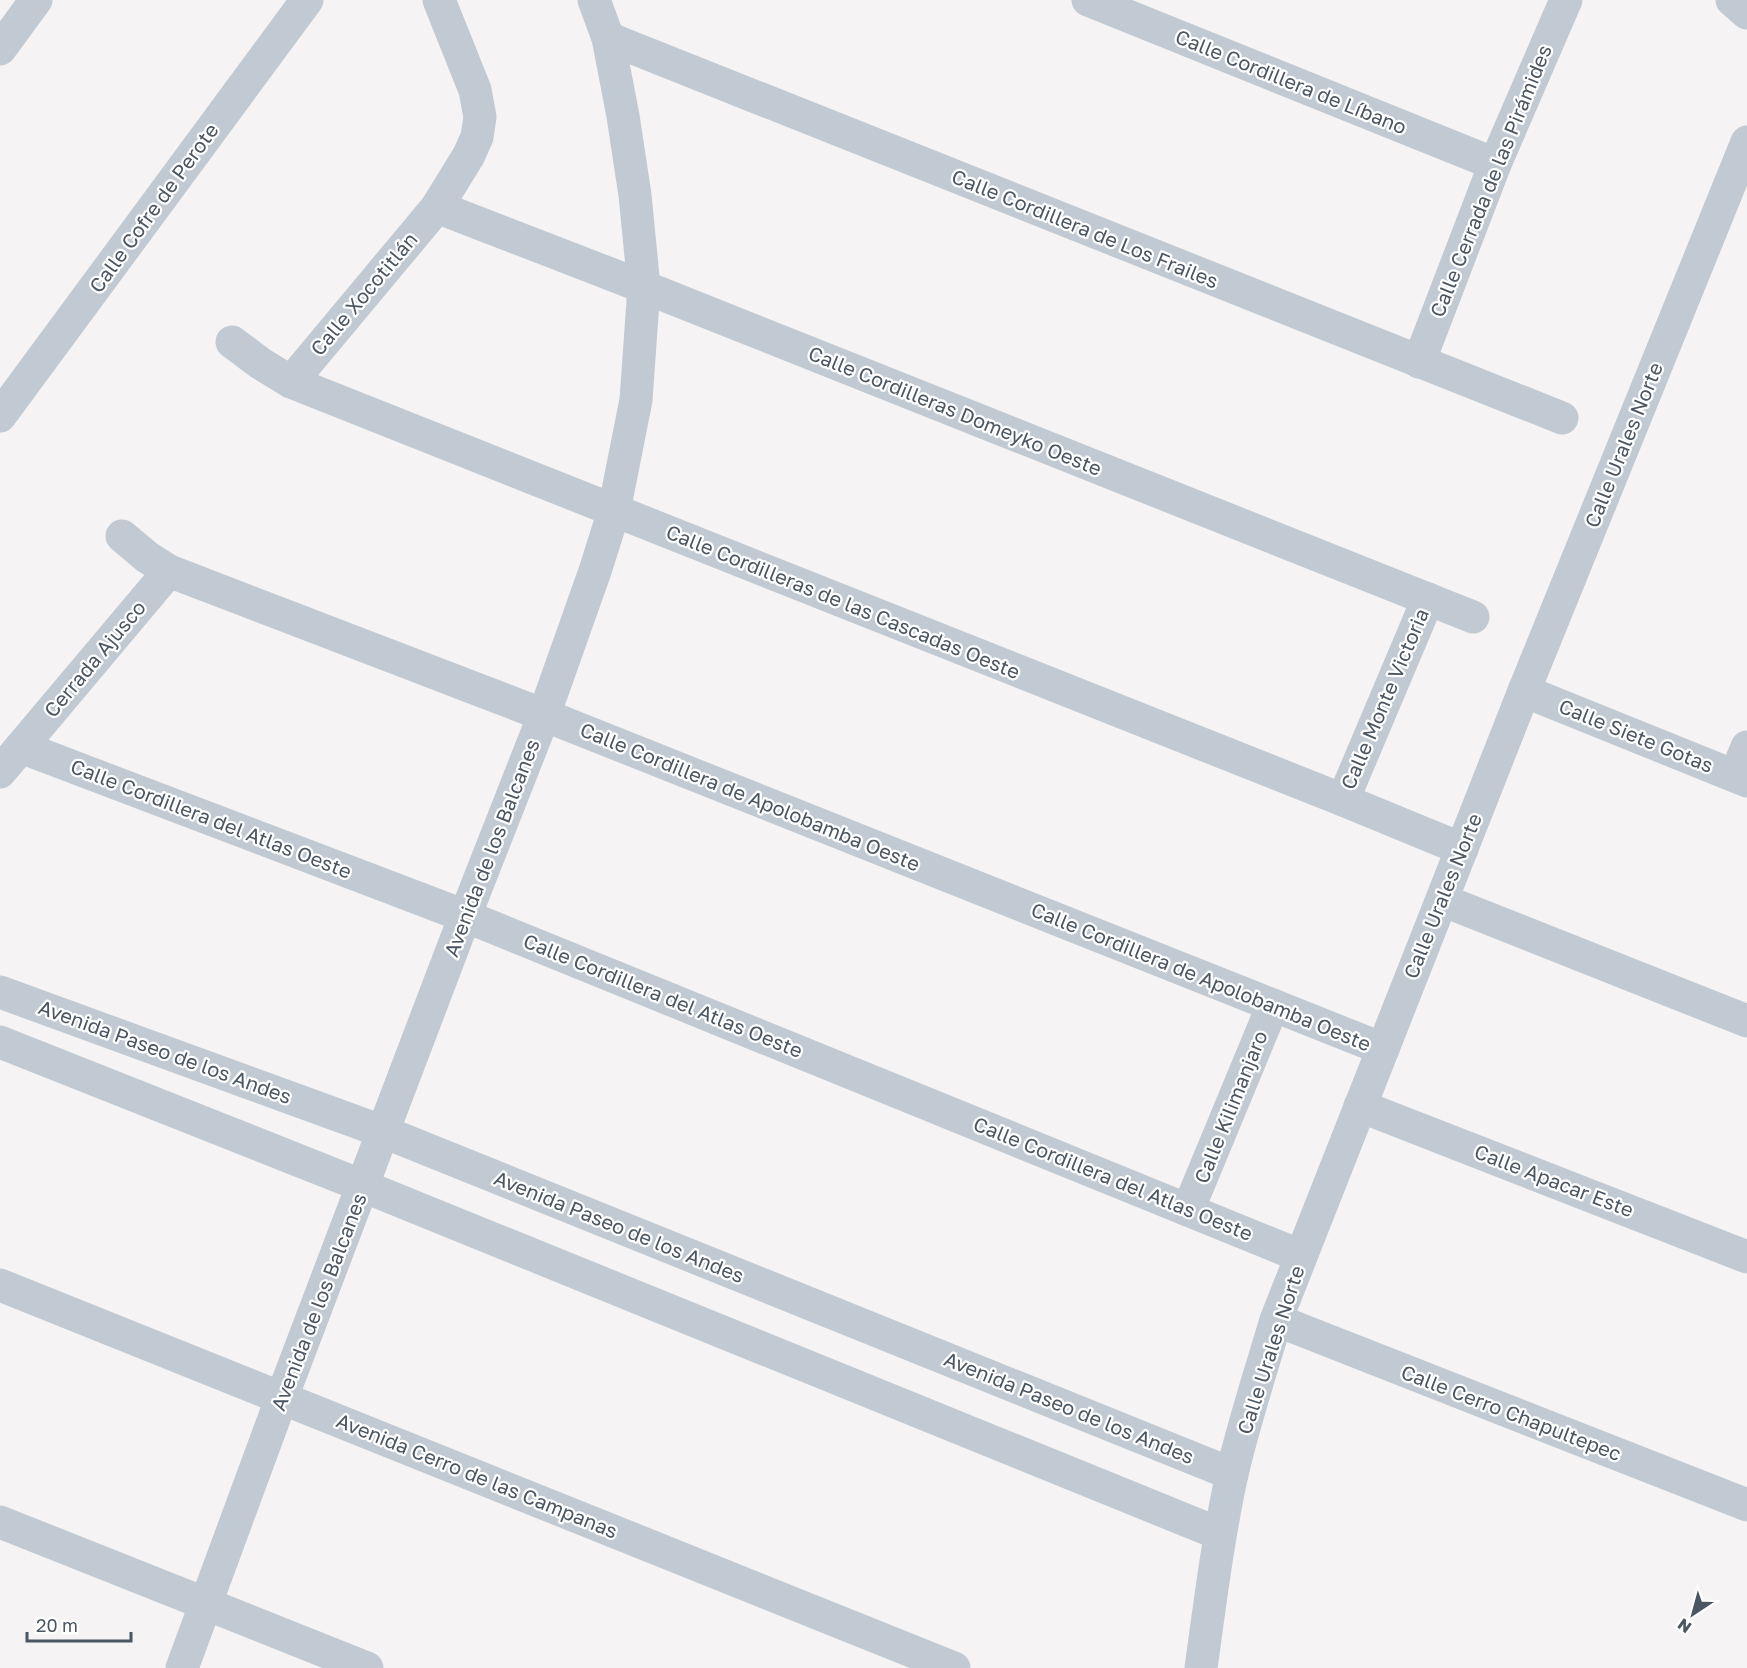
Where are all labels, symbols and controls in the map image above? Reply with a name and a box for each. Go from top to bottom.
street label: Calle Cordillera de Líbano [1172,24,1410,138]
street label: Calle Cerrada de las Pirámides [1424,41,1556,320]
street label: Calle Cofre de Perote [84,118,223,297]
street label: Calle Cordillera de Los Frailes [949,164,1222,293]
street label: Calle Xocotitlán [305,227,422,360]
street label: Calle Cordilleras Domeyko Oeste [805,340,1106,480]
street label: Calle Urales Norte [1579,359,1667,531]
street label: Calle Cordilleras de las Cascadas Oeste [663,519,1024,683]
street label: Cerrada Ajusco [38,595,150,722]
street label: Calle Monte Victoria [1335,605,1433,793]
street label: Calle Siete Gotas [1556,693,1717,777]
street label: Calle Cordillera de Apolobamba Oeste [577,717,924,875]
street label: Avenida de los Balcanes [438,735,544,960]
street label: Calle Cordillera del Atlas Oeste [68,753,355,883]
street label: Calle Urales Norte [1398,810,1486,982]
street label: Calle Cordillera de Apolobamba Oeste [1028,897,1375,1055]
street label: Calle Cordillera del Atlas Oeste [520,928,806,1062]
street label: Avenida Paseo de los Andes [36,994,295,1108]
street label: Calle Kilimanjaro [1188,1027,1272,1186]
street label: Calle Cordillera del Atlas Oeste [970,1111,1256,1245]
street label: Calle Apacar Este [1471,1139,1637,1221]
street label: Avenida Paseo de los Andes [491,1165,748,1287]
street label: Avenida de los Balcanes [265,1189,371,1414]
street label: Calle Urales Norte [1231,1262,1309,1437]
street label: Avenida Paseo de los Andes [941,1346,1198,1468]
street label: Calle Cerro Chapultepec [1398,1359,1625,1465]
street label: Avenida Cerro de las Campanas [333,1408,621,1543]
north arrow [1663,1584,1723,1644]
scale bar [27,1605,130,1643]
text: 20 m [36,1614,78,1636]
text: N [1673,1614,1695,1638]

